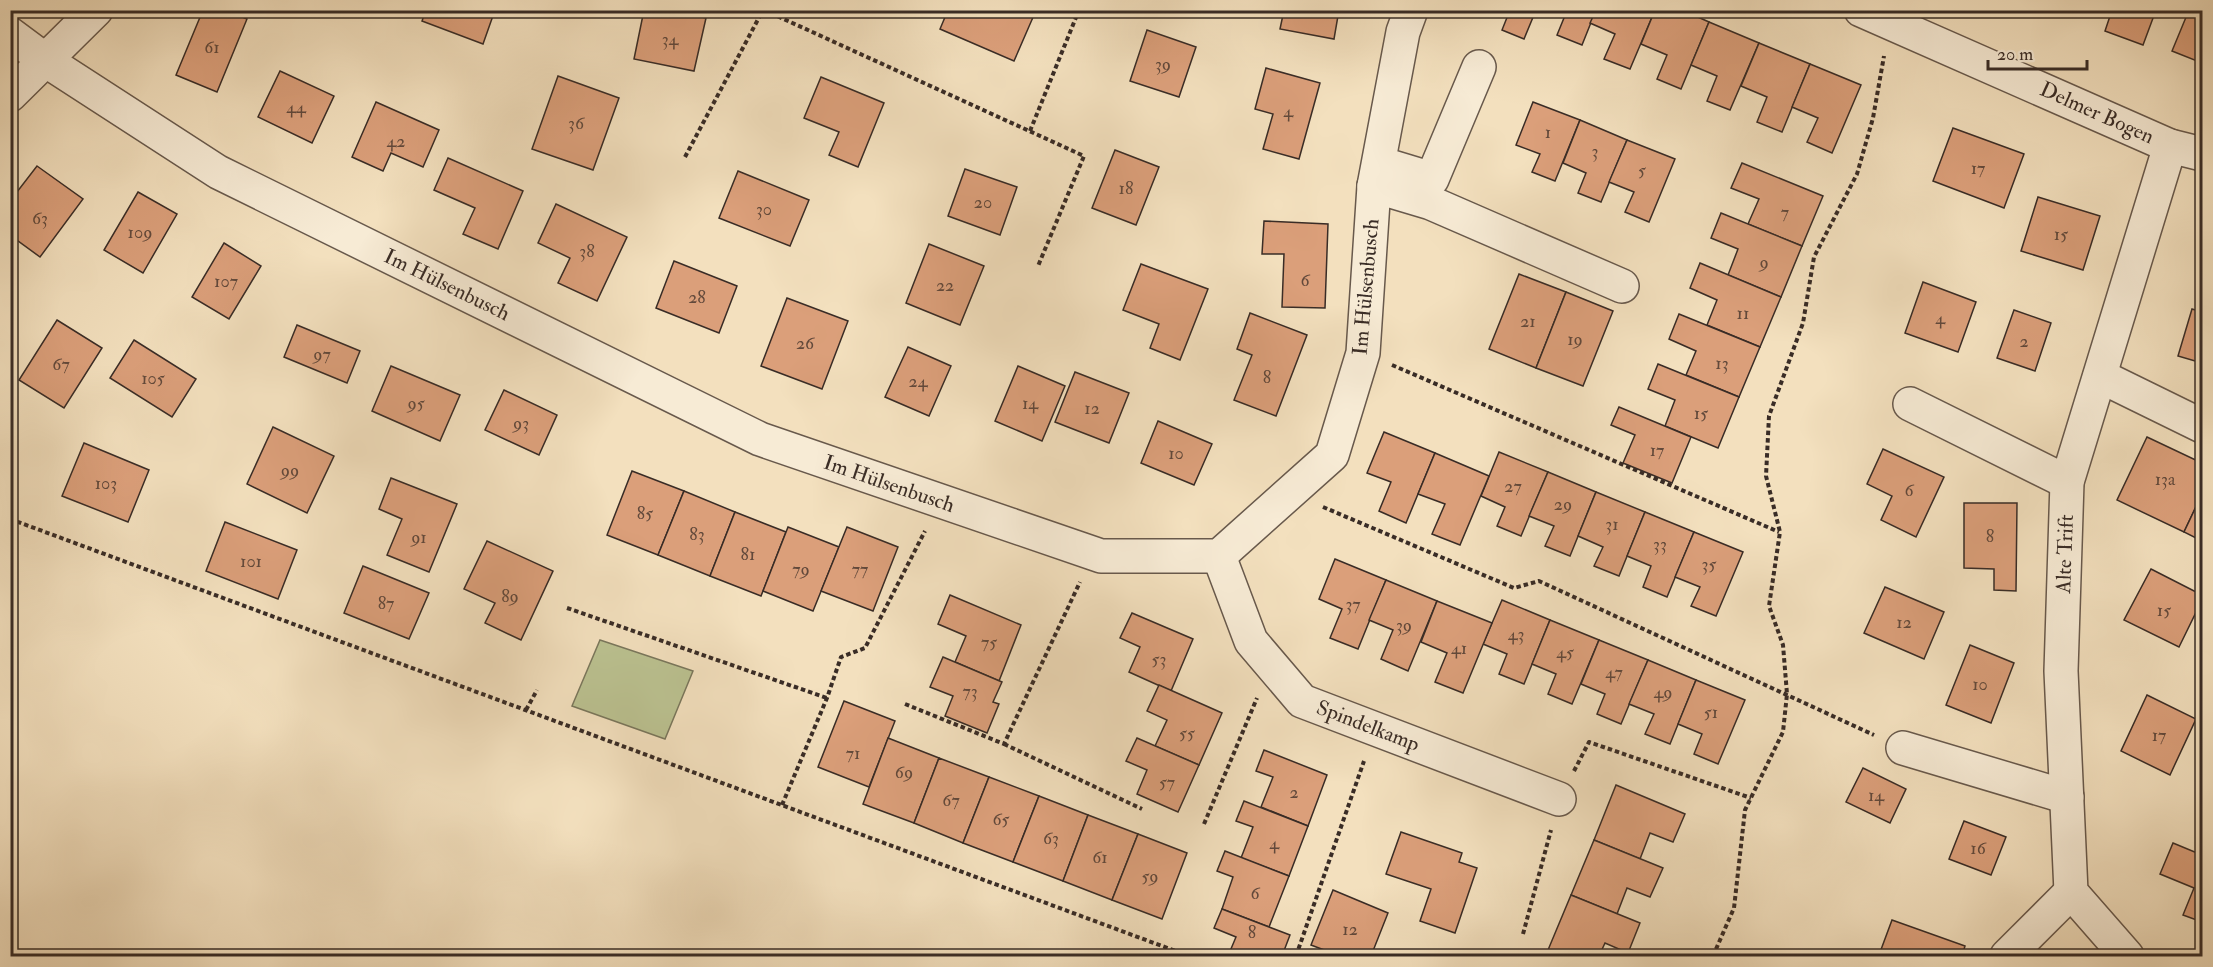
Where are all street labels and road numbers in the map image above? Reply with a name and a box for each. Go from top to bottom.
street label: Delmer Bogen [2036,76,2159,150]
street label: Im Hülsenbusch [1347,218,1385,356]
street label: Im Hülsenbusch [380,243,514,327]
street label: Im Hülsenbusch [820,449,958,519]
street label: Alte Trift [2050,514,2080,595]
street label: Spindelkamp [1313,694,1423,758]

